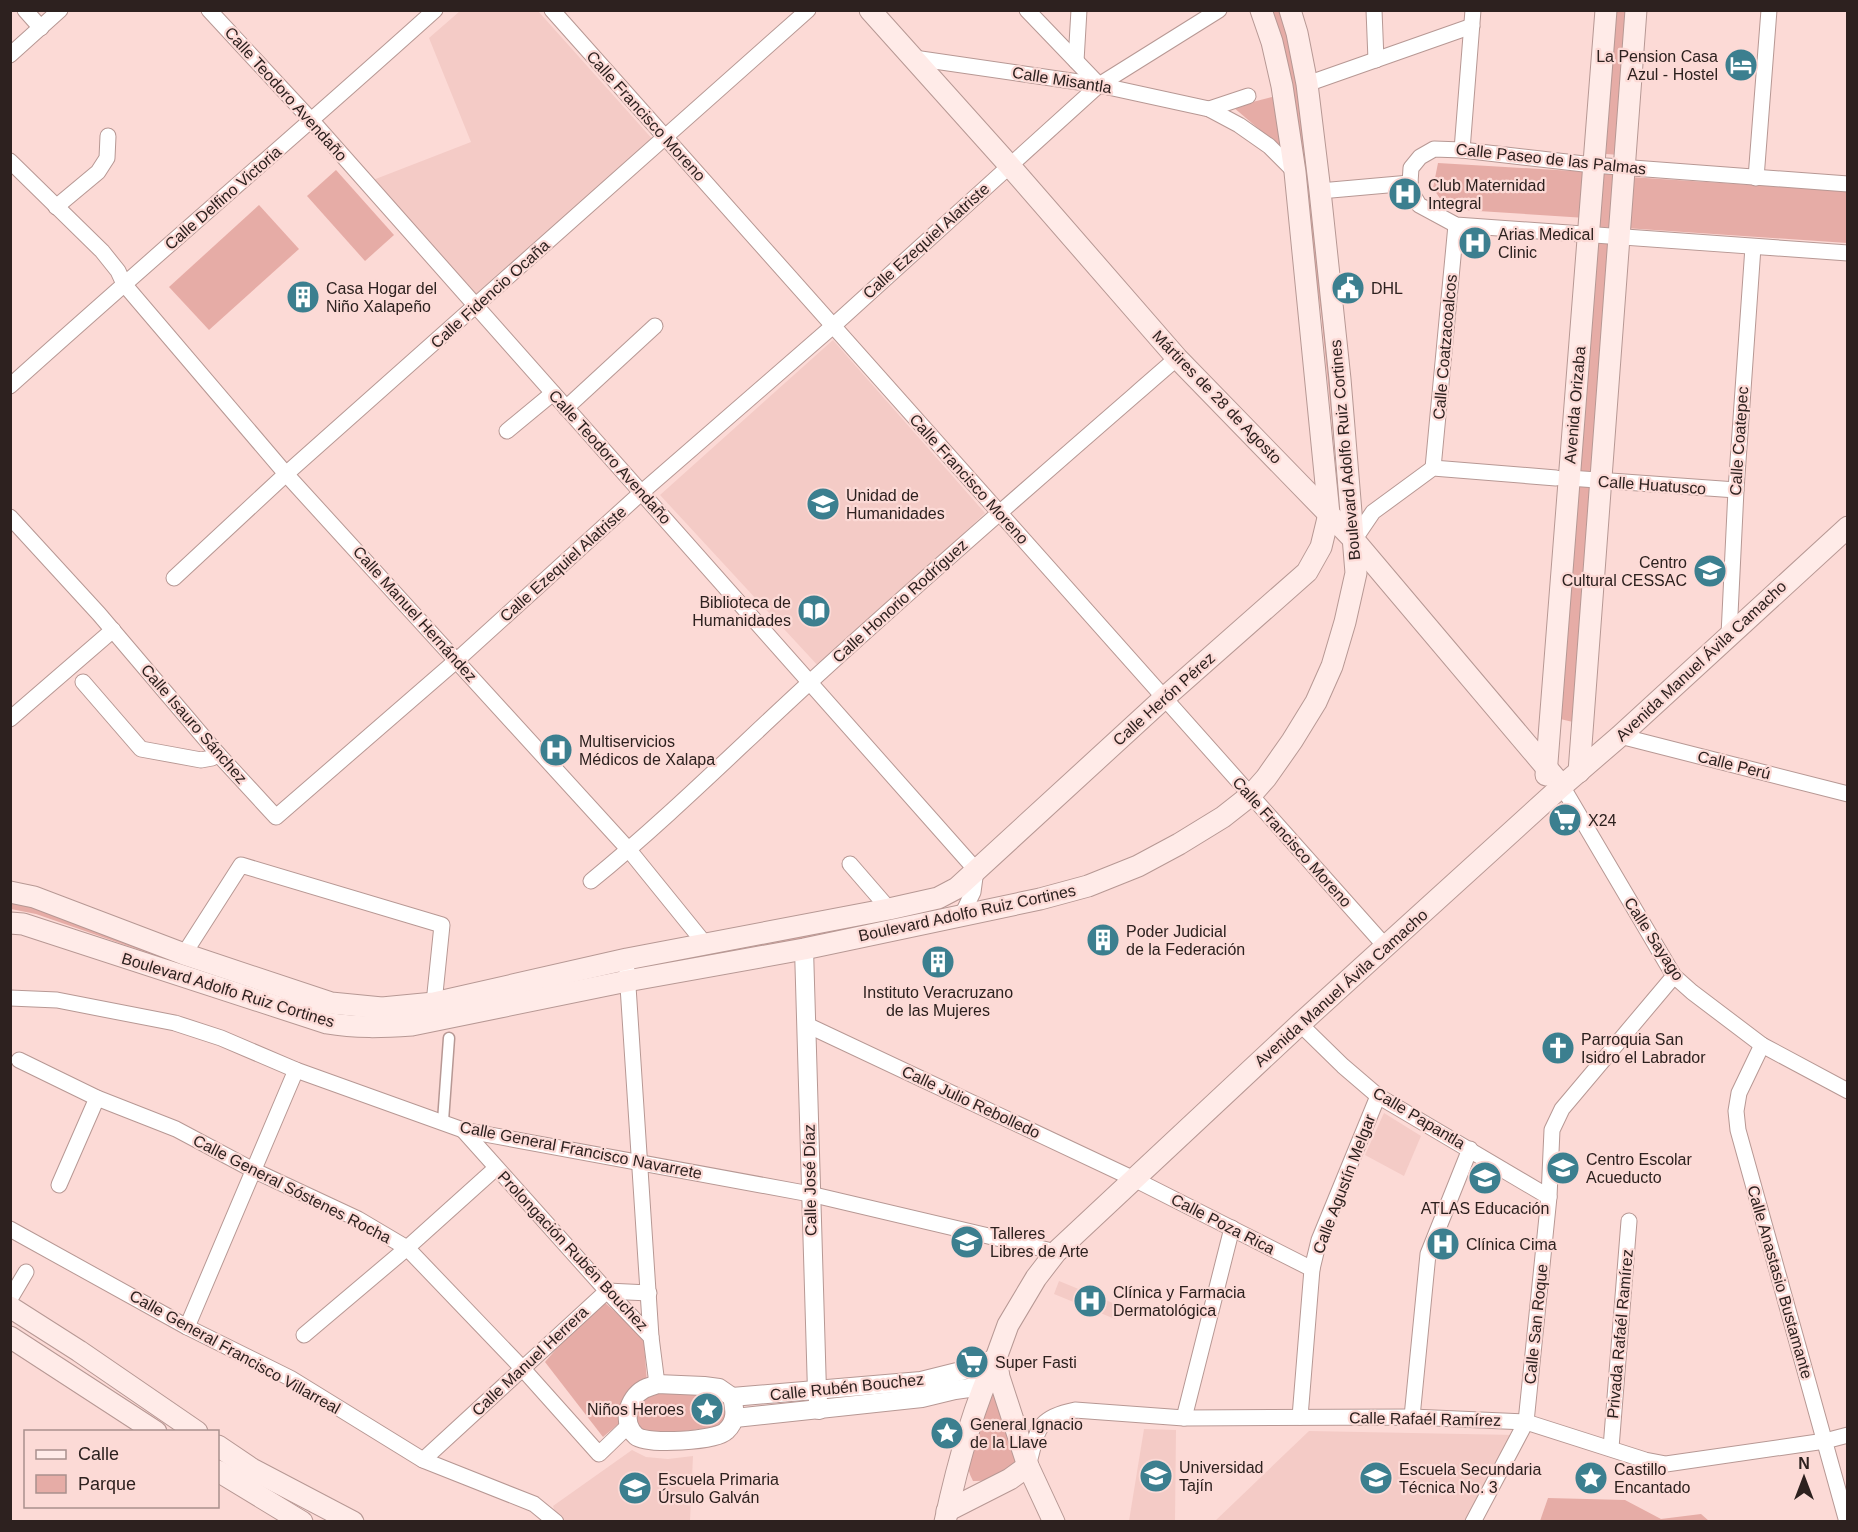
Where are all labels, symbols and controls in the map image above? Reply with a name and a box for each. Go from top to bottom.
street label: Calle Teodoro Avendaño [222,24,351,164]
hotel icon: La Pension Casa Azul - Hostel [1723,47,1759,83]
street label: Calle Francisco Moreno [583,48,709,185]
place label: La Pension Casa Azul - Hostel [1596,48,1718,83]
street label: Calle Misantla [1011,64,1113,96]
street label: Calle Paseo de las Palmas [1455,141,1647,177]
street label: Calle Delfino Victoria [161,143,285,253]
hospital icon: Club Maternidad Integral [1387,176,1423,212]
place label: Club Maternidad Integral [1428,177,1545,212]
street label: Calle Ezequiel Alatriste [860,180,993,302]
hospital icon: Arias Medical Clinic [1457,225,1493,261]
place label: Arias Medical Clinic [1498,226,1594,261]
street label: Calle Fidencio Ocaña [427,236,553,351]
public building icon: DHL [1330,270,1366,306]
street label: Calle Coatzacoalcos [1430,274,1460,420]
building icon: Casa Hogar del Niño Xalapeño [285,279,321,315]
place label: Casa Hogar del Niño Xalapeño [326,280,437,315]
place label: DHL [1371,280,1403,297]
street label: Mártires de 28 de Agosto [1149,327,1285,467]
street label: Boulevard Adolfo Ruiz Cortines [1327,339,1363,561]
street label: Avenida Orizaba [1561,345,1589,465]
street label: Calle Coatepec [1727,386,1751,496]
street label: Calle Teodoro Avendaño [546,387,675,527]
street label: Calle Francisco Moreno [906,411,1032,548]
street label: Calle Huatusco [1597,473,1707,497]
school or university icon: Unidad de Humanidades [805,486,841,522]
place label: Unidad de Humanidades [846,487,945,522]
street label: Calle Ezequiel Alatriste [497,503,630,625]
street label: Calle Honorio Rodríguez [829,536,971,666]
street label: Calle Manuel Hernández [350,543,480,685]
school or university icon: Centro Cultural CESSAC [1692,553,1728,589]
place label: Centro Cultural CESSAC [1562,554,1687,589]
street label: Avenida Manuel Ávila Camacho [1612,577,1790,744]
library icon: Biblioteca de Humanidades [796,593,832,629]
place label: Biblioteca de Humanidades [692,594,791,629]
street label: Calle Herón Pérez [1110,649,1218,749]
street label: Calle Isauro Sánchez [138,661,250,787]
hospital icon: Multiservicios Médicos de Xalapa [538,732,574,768]
place label: Multiservicios Médicos de Xalapa [579,733,715,768]
street label: Calle Perú [1696,748,1772,782]
street label: Calle Francisco Moreno [1229,774,1355,911]
supermarket icon: X24 [1547,802,1583,838]
place label: X24 [1588,812,1617,829]
street label: Boulevard Adolfo Ruiz Cortines [857,882,1077,944]
street label: Calle Sayago [1621,894,1687,984]
street label: Avenida Manuel Ávila Camacho [1250,905,1431,1070]
building icon: Poder Judicial de la Federación [1085,922,1121,958]
place label: Poder Judicial de la Federación [1126,923,1245,958]
building icon: Instituto Veracruzano de las Mujeres [920,944,956,980]
street label: Boulevard Adolfo Ruiz Cortines [120,949,336,1031]
place label: Instituto Veracruzano de las Mujeres [863,984,1013,1019]
church icon: Parroquia San Isidro el Labrador [1540,1030,1576,1066]
place label: Parroquia San Isidro el Labrador [1581,1031,1706,1066]
street label: Calle Julio Rebolledo [899,1063,1043,1142]
street label: Calle Papantla [1370,1084,1468,1152]
street label: Calle Agustín Melgar [1310,1111,1379,1256]
street label: Calle General Francisco Navarrete [458,1118,704,1182]
street label: Calle José Díaz [801,1124,819,1236]
street label: Calle General Sóstenes Rocha [190,1132,394,1246]
school or university icon: Centro Escolar Acueducto [1545,1150,1581,1186]
place label: Centro Escolar Acueducto [1586,1151,1692,1186]
school or university icon: ATLAS Educación [1467,1160,1503,1196]
street label: Prolongación Rubén Bouchez [495,1168,651,1334]
street label: Calle Anastasio Bustamante [1744,1183,1816,1381]
street label: Calle Poza Rica [1168,1191,1278,1257]
place label: ATLAS Educación [1421,1200,1549,1217]
school or university icon: Talleres Libres de Arte [949,1224,985,1260]
place label: Talleres Libres de Arte [990,1225,1089,1260]
hospital icon: Clínica Cima [1425,1226,1461,1262]
place label: Clínica Cima [1466,1236,1557,1253]
street label: Privada Rafaél Ramírez [1604,1249,1636,1419]
street label: Calle San Roque [1521,1263,1551,1385]
hospital icon: Clínica y Farmacia Dermatológica [1072,1283,1108,1319]
place label: Clínica y Farmacia Dermatológica [1113,1284,1246,1319]
street label: Calle General Francisco Villarreal [127,1287,343,1417]
street label: Calle Manuel Herrera [469,1303,591,1419]
supermarket icon: Super Fasti [954,1344,990,1380]
place label: Super Fasti [995,1354,1077,1371]
street label: Calle Rubén Bouchez [769,1370,925,1404]
place icon: Niños Heroes [689,1391,725,1427]
place label: Niños Heroes [587,1401,684,1418]
street label: Calle Rafaél Ramírez [1349,1409,1501,1429]
place icon: General Ignacio de la Llave [929,1415,965,1451]
place label: General Ignacio de la Llave [970,1416,1083,1451]
legend [24,1430,219,1508]
text: Calle [78,1444,119,1464]
north arrow [1774,1448,1834,1508]
text: N [1798,1455,1810,1472]
school or university icon: Universidad Tajín [1138,1458,1174,1494]
place label: Universidad Tajín [1179,1459,1263,1494]
school or university icon: Escuela Secundaria Técnica No. 3 [1358,1460,1394,1496]
place icon: Castillo Encantado [1573,1460,1609,1496]
place label: Escuela Secundaria Técnica No. 3 [1399,1461,1541,1496]
place label: Castillo Encantado [1614,1461,1691,1496]
school or university icon: Escuela Primaria Úrsulo Galván [617,1470,653,1506]
place label: Escuela Primaria Úrsulo Galván [658,1471,779,1506]
text: Parque [78,1474,136,1494]

